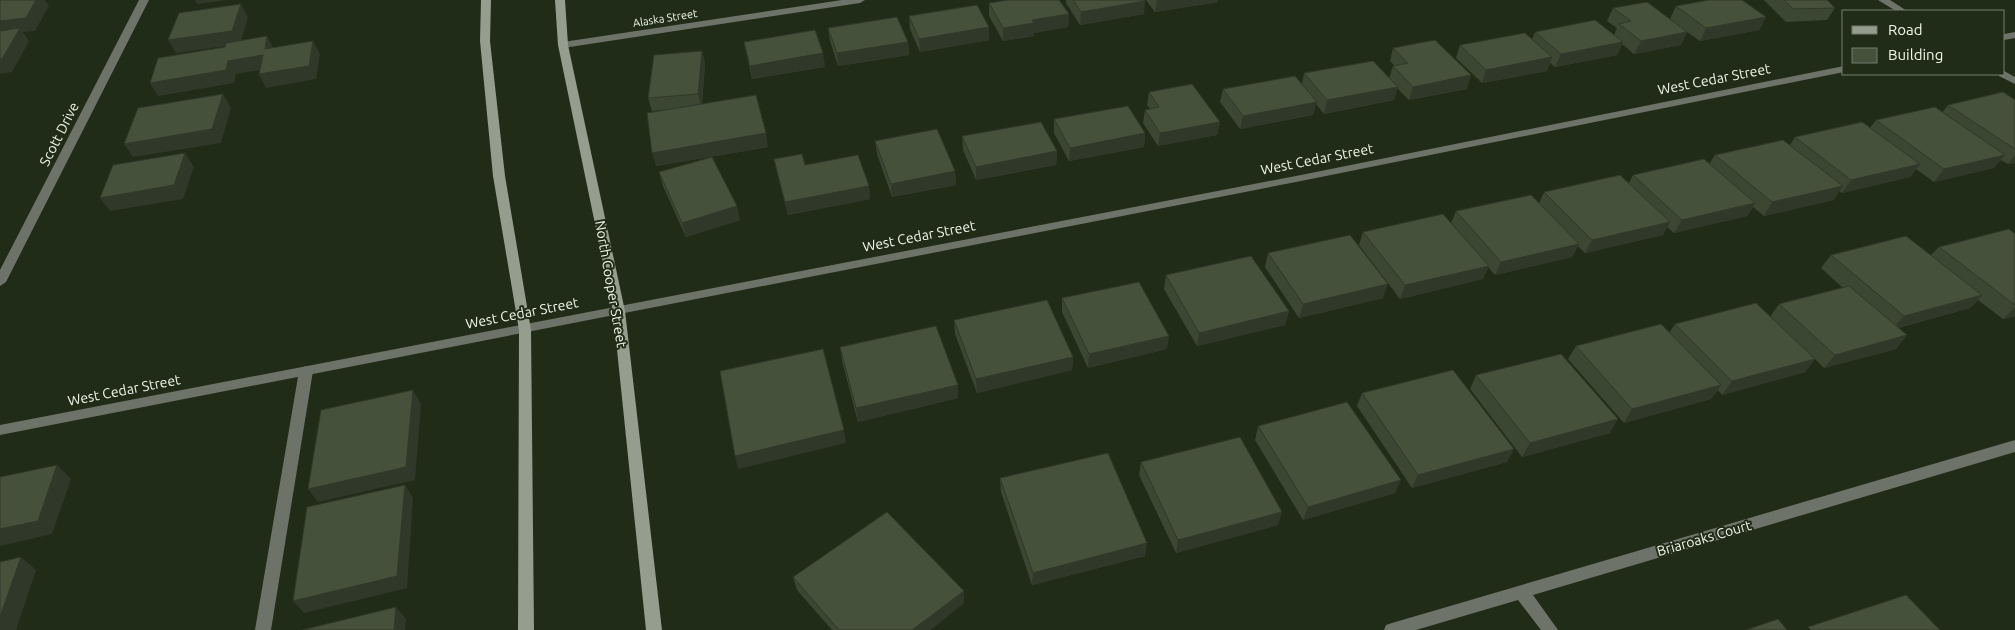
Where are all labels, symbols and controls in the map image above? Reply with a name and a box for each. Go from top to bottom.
street label: Alaska Street [632,7,699,29]
legend [1842,10,2005,75]
text: Road [1888,21,1923,38]
text: Building [1888,46,1943,63]
street label: West Cedar Street [1656,60,1772,98]
street label: Scott Drive [36,99,82,169]
street label: West Cedar Street [1259,140,1375,178]
street label: West Cedar Street [861,217,977,255]
street label: North Cooper Street [592,219,630,349]
street label: West Cedar Street [464,294,580,332]
street label: West Cedar Street [66,371,182,409]
street label: Briaroaks Court [1655,517,1753,559]

